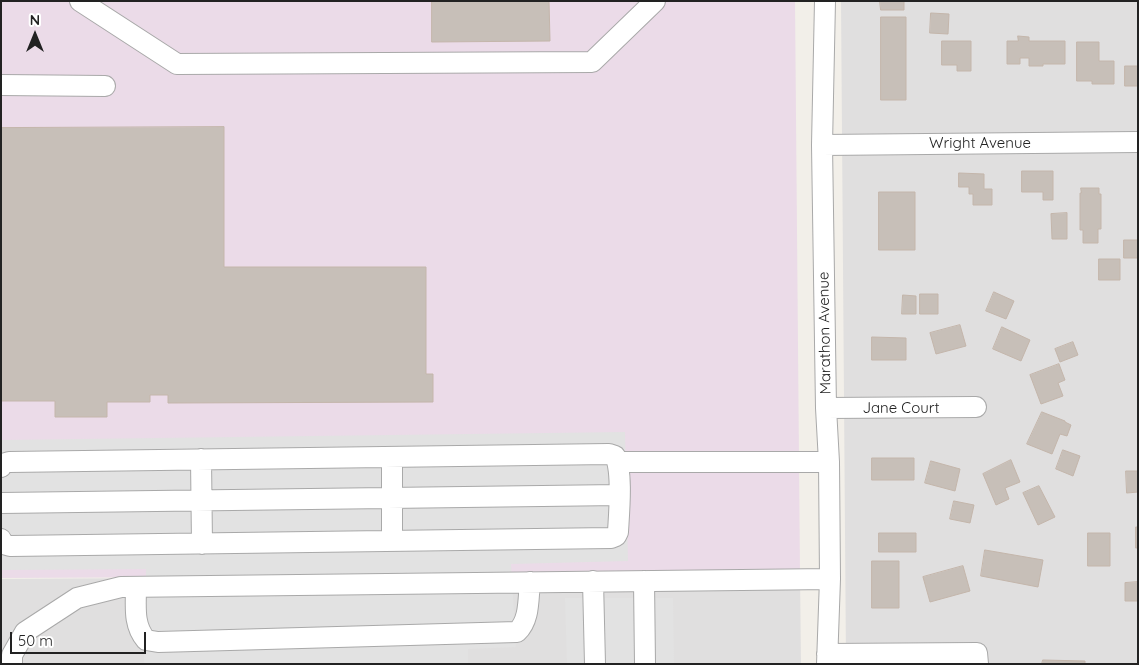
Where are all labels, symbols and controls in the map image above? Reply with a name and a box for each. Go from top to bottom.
north arrow [10,10,60,60]
text: N [30,11,40,29]
street label: Wright Avenue [929,134,1031,152]
street label: Marathon Avenue [815,271,835,395]
street label: Jane Court [862,399,940,417]
scale bar [12,622,149,654]
text: 50 m [18,631,53,650]

